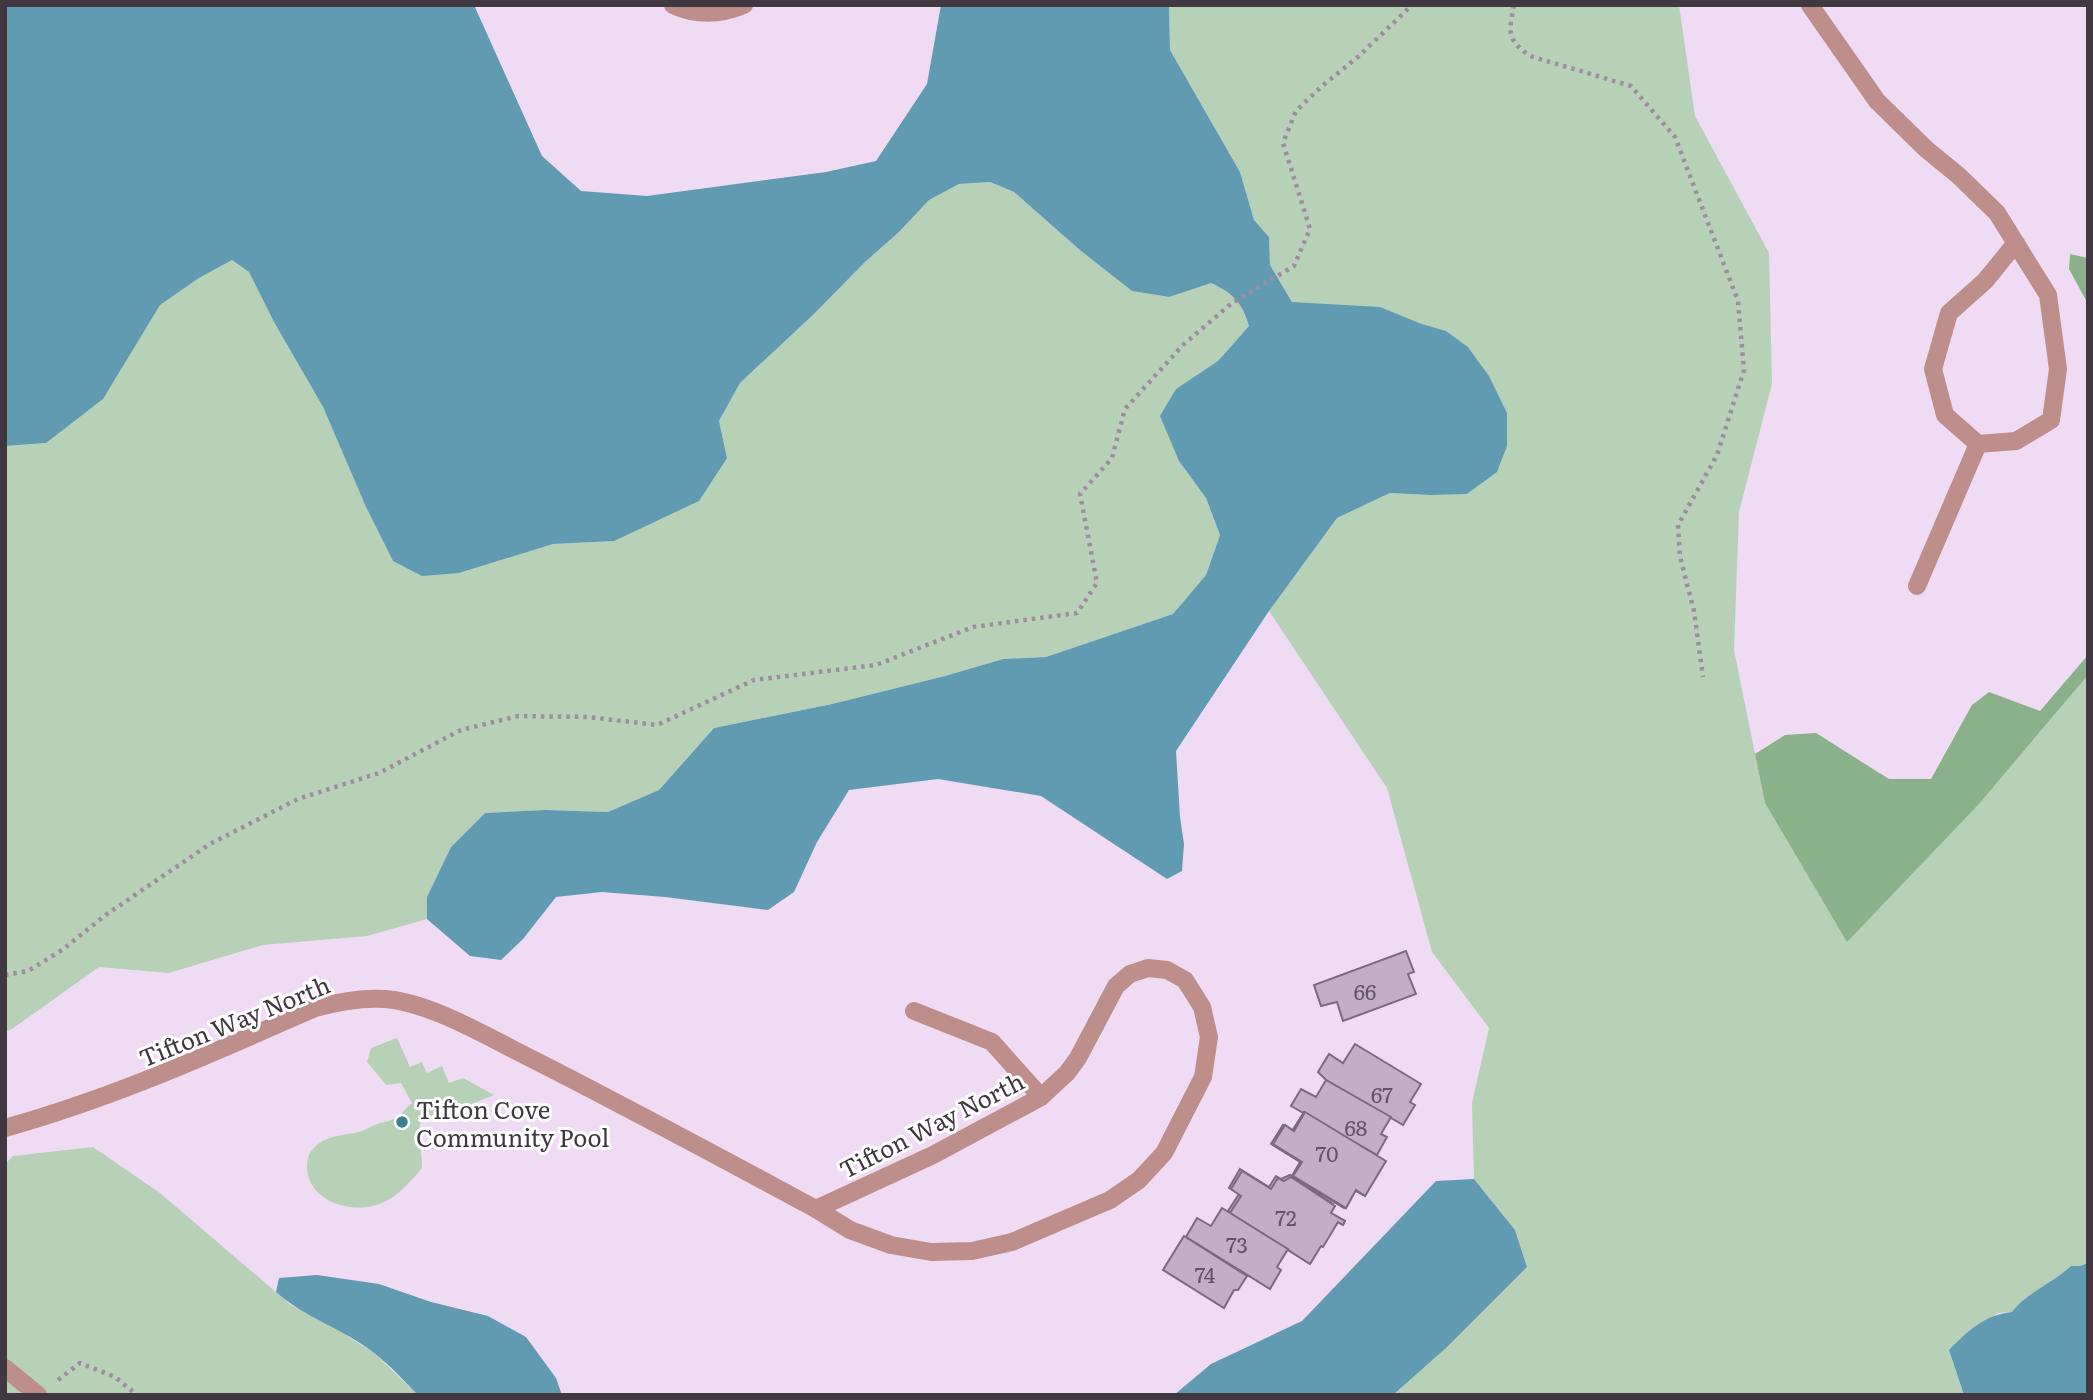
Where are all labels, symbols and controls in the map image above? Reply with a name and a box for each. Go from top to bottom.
street label: Tifton Way North [133,966,335,1074]
house number: 66 [1354,975,1376,1006]
street label: Tifton Way North [832,1062,1030,1186]
house number: 67 [1371,1078,1393,1109]
place label: Tifton Cove Community Pool [416,1091,609,1154]
house number: 68 [1345,1111,1367,1142]
marker: Tifton Cove Community Pool [394,1114,410,1130]
house number: 70 [1316,1137,1338,1168]
house number: 72 [1275,1201,1297,1232]
house number: 73 [1226,1228,1248,1259]
house number: 74 [1195,1258,1216,1289]

